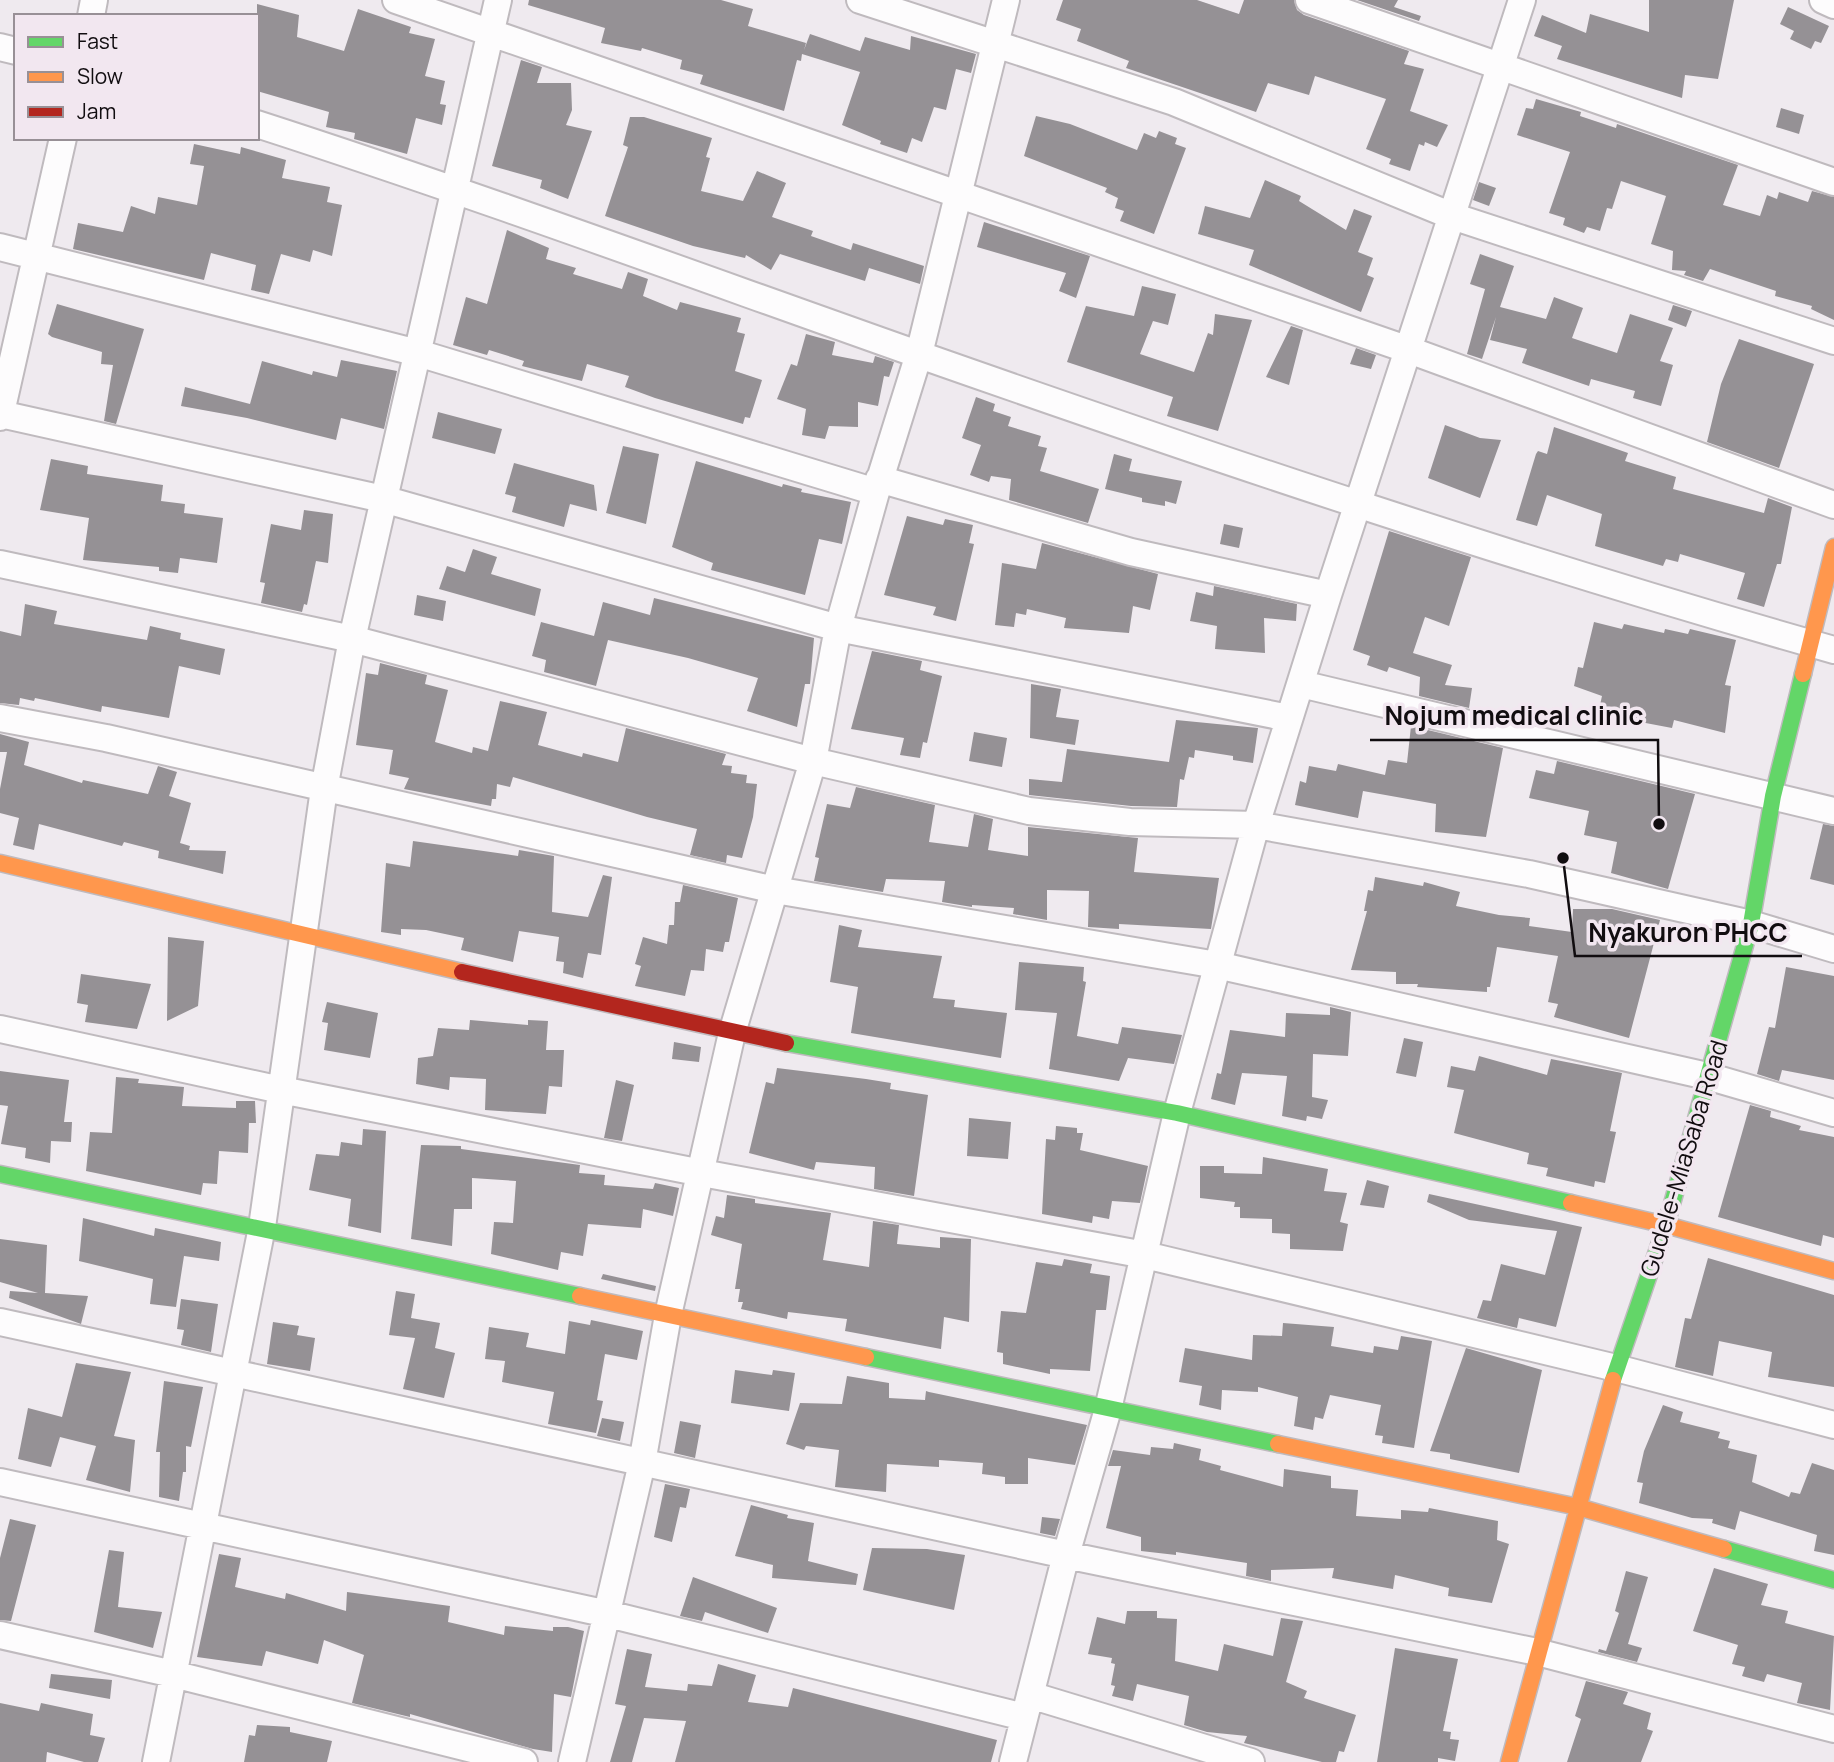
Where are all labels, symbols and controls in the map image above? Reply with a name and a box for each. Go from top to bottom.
legend [14,14,259,140]
text: Fast [77,27,118,55]
text: Slow [77,62,123,90]
text: Jam [77,97,116,125]
callout: Nojum medical clinic [1370,693,1658,740]
text: Nojum medical clinic [1384,697,1644,733]
callout: Nyakuron PHCC [1575,909,1802,956]
text: Nyakuron PHCC [1588,914,1788,950]
street label: Gudele-MiaSaba Road [1631,1036,1735,1280]

